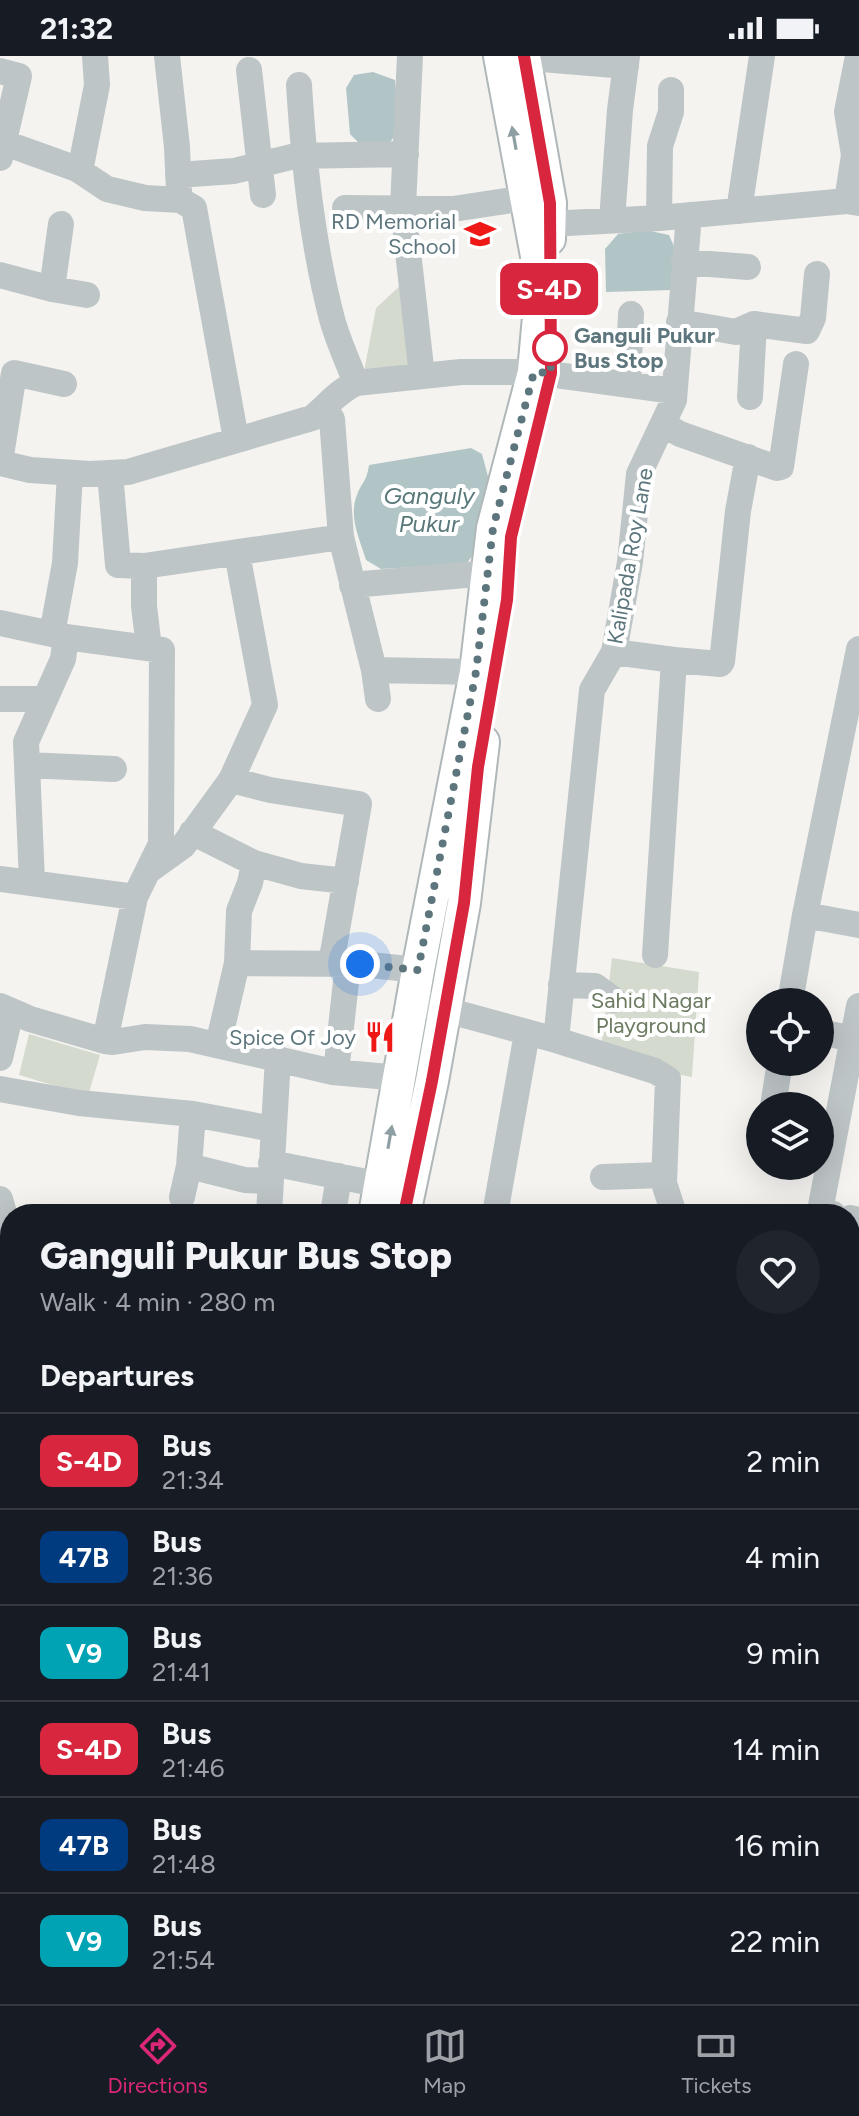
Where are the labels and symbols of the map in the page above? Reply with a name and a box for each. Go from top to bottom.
one-way arrow [508,125,520,150]
place label: RD Memorial School [331,208,456,260]
school or university icon: RD Memorial School [463,217,497,251]
line badge: S-4D [493,263,605,315]
place label: Ganguli Pukur Bus Stop [574,322,716,374]
marker: Ganguli Pukur Bus Stop [533,331,567,365]
street label: Kalipada Roy Lane [601,466,659,646]
water label: Ganguly Pukur [383,481,476,538]
your location [340,944,380,984]
park label: Sahid Nagar Playground [591,987,712,1039]
restaurant icon: Spice Of Joy [363,1020,397,1054]
place label: Spice Of Joy [229,1024,356,1051]
one-way arrow [384,1125,397,1150]

